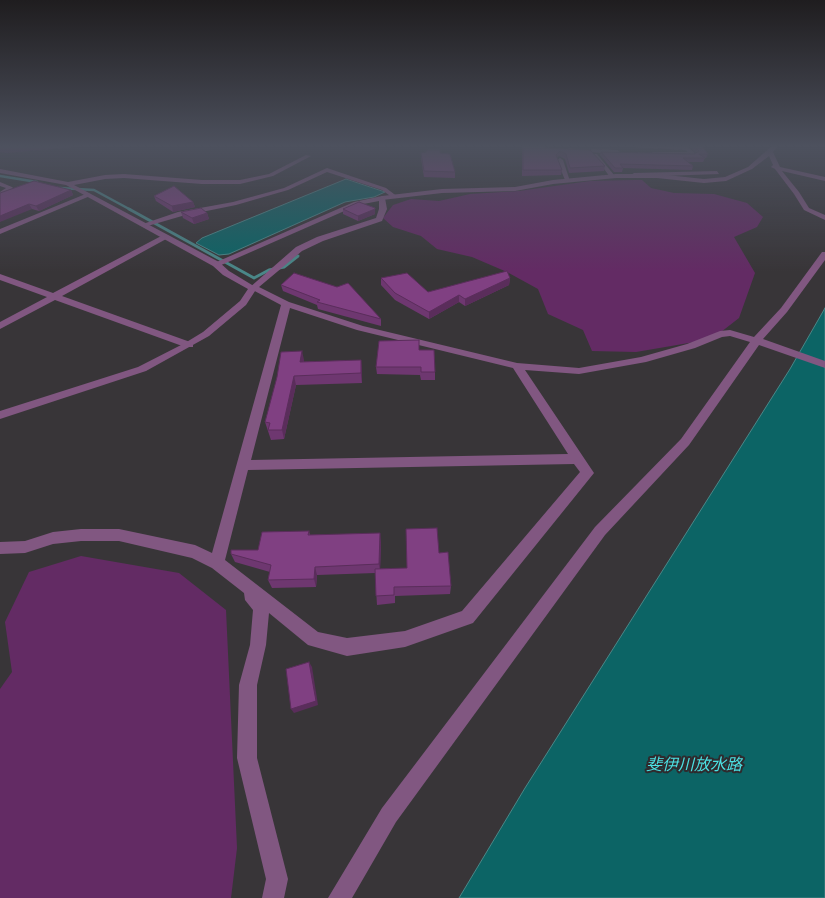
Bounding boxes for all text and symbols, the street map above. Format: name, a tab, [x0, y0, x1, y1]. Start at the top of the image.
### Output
water label: 斐伊川放水路	[646, 756, 742, 776]

